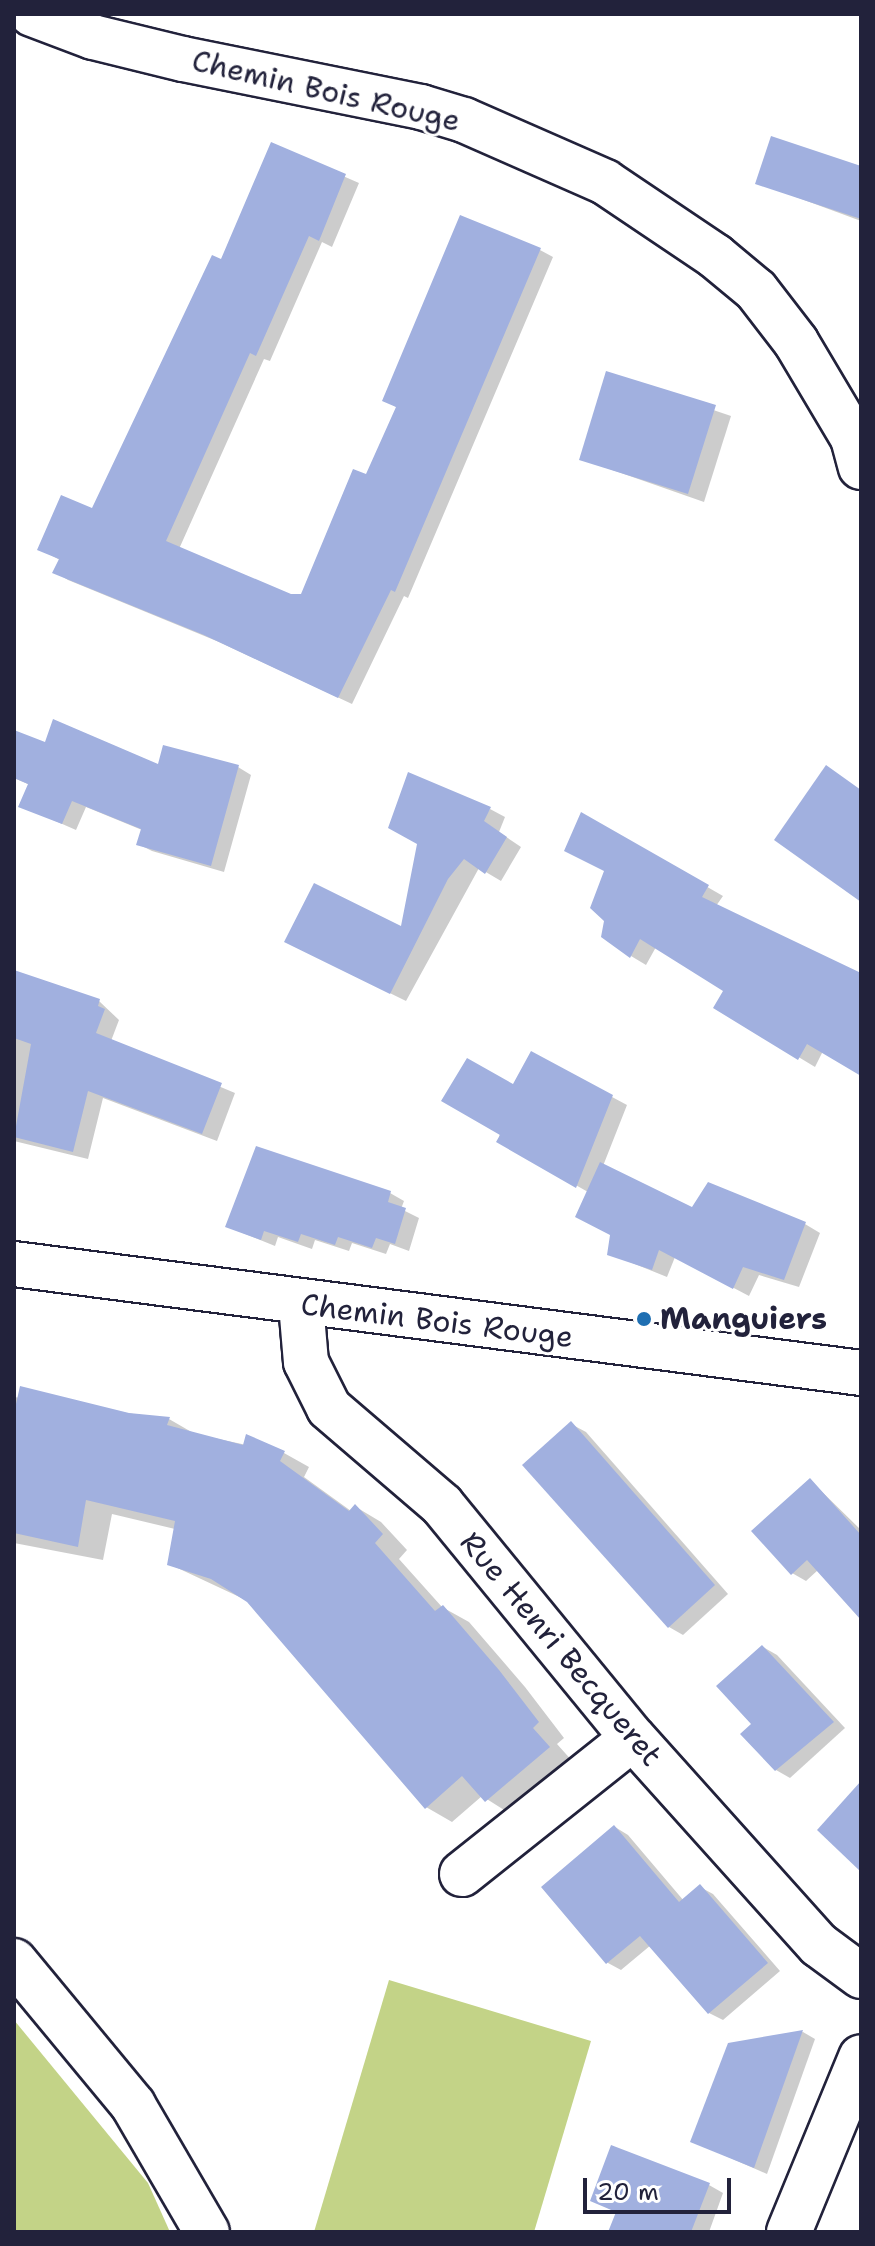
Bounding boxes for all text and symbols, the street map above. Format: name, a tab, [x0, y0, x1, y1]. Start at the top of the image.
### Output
street label: Chemin Bois Rouge	[188, 43, 464, 139]
street label: Chemin Bois Rouge	[299, 1286, 575, 1356]
place label: Manguiers	[660, 1301, 827, 1337]
marker: Manguiers	[635, 1310, 653, 1328]
street label: Rue Henri Becqueret	[453, 1525, 669, 1773]
scale bar	[587, 2162, 735, 2212]
text: 20 m	[597, 2176, 659, 2208]

